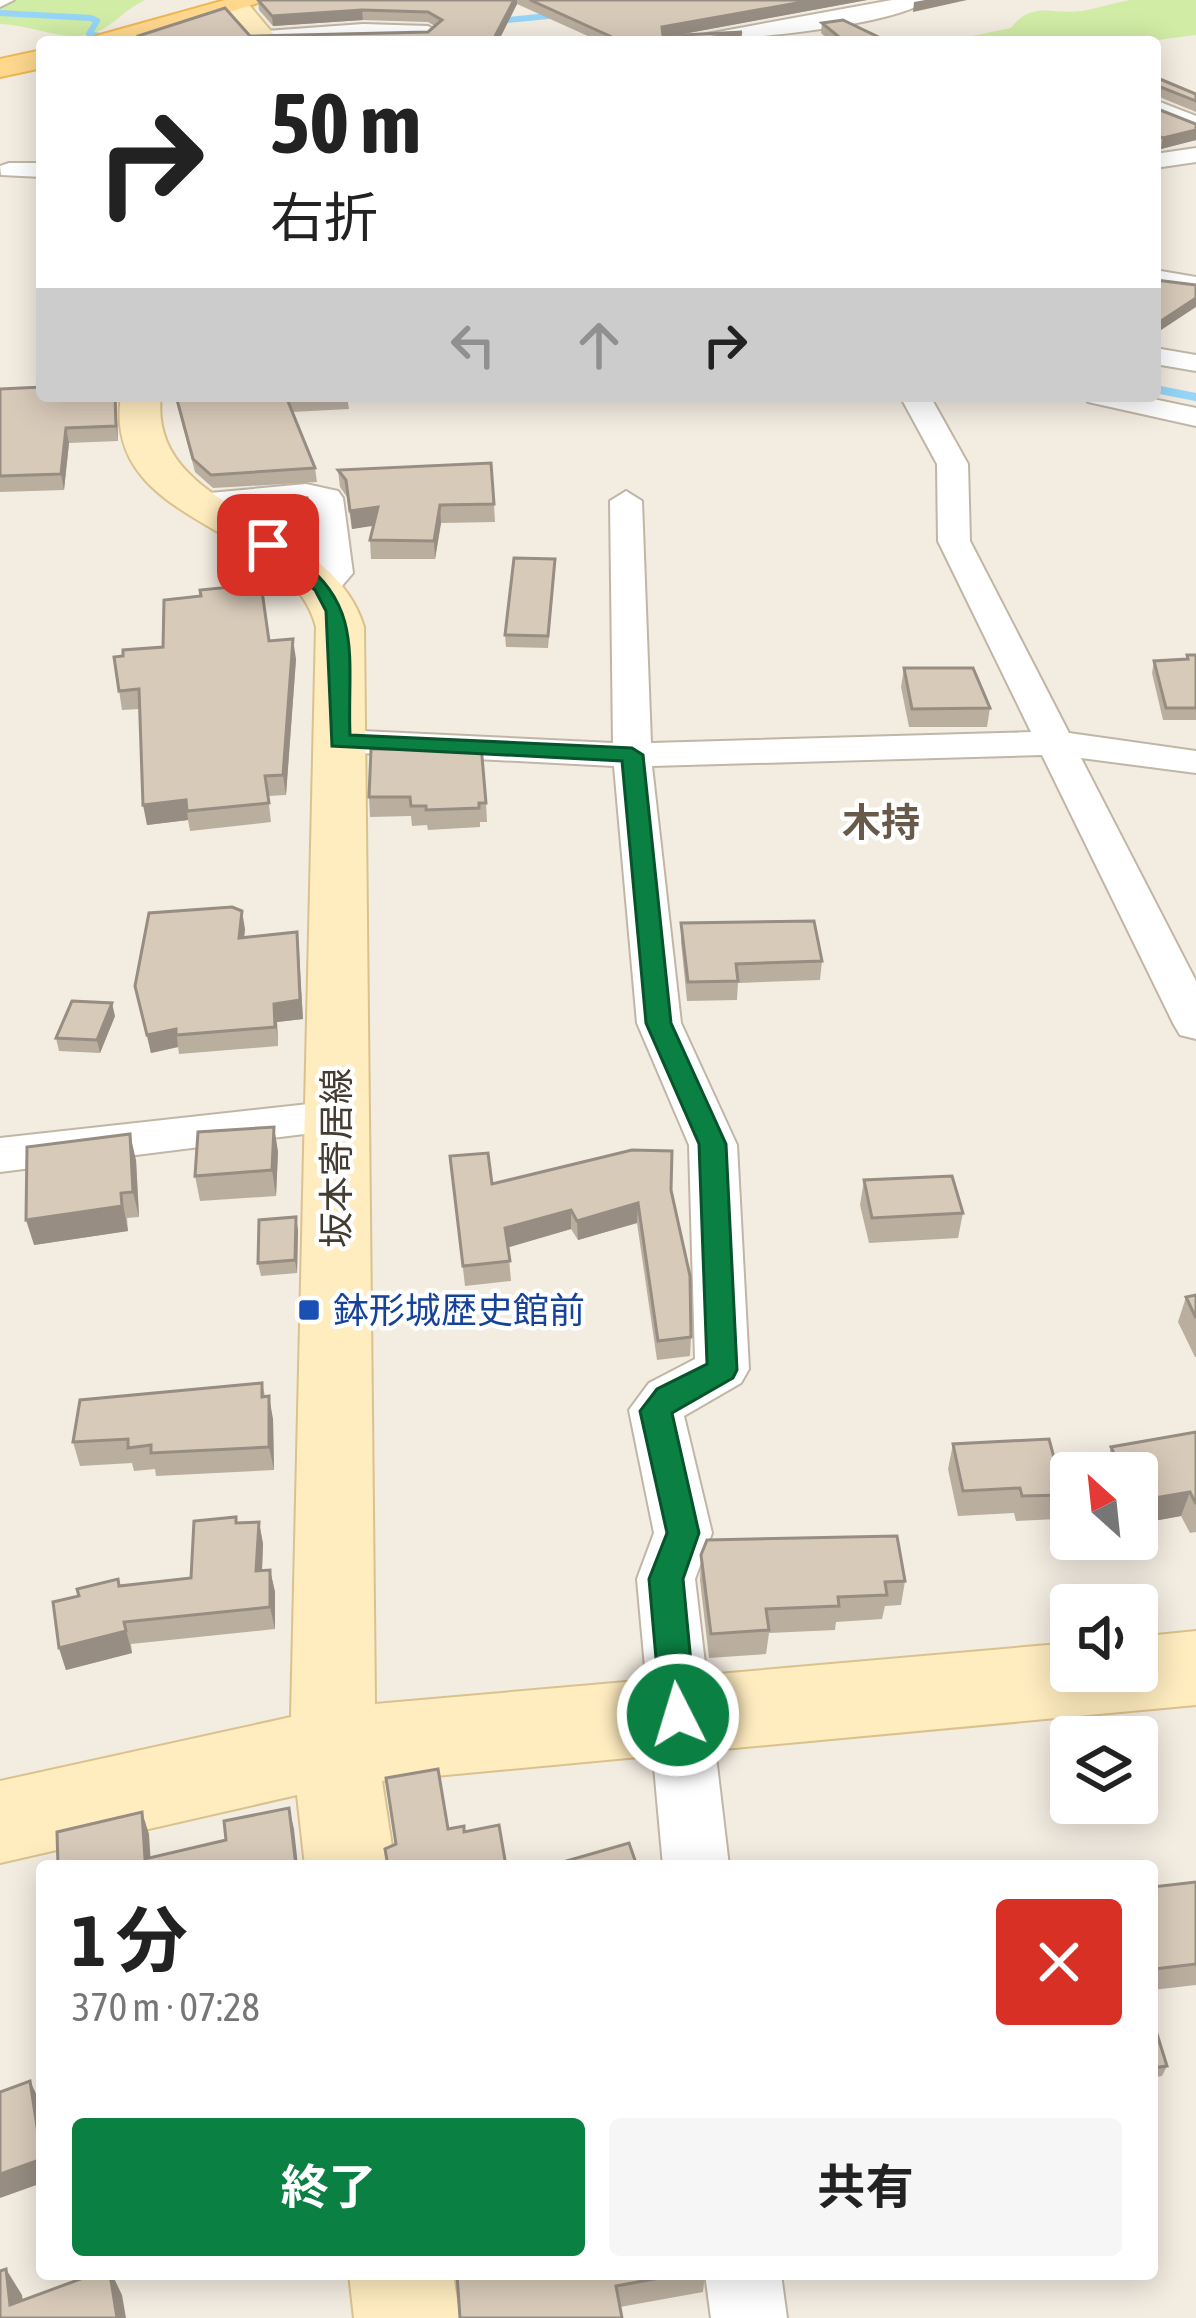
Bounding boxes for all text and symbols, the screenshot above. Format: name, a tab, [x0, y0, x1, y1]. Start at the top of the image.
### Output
text: 50 m	[270, 75, 421, 171]
icon: right	[72, 84, 228, 240]
text: 右折	[270, 187, 378, 248]
icon: left	[440, 312, 506, 378]
icon: ahead	[566, 312, 632, 378]
icon: right	[692, 312, 758, 378]
pin	[217, 494, 319, 596]
icon: arrive	[235, 512, 301, 578]
district label: 木持	[842, 800, 920, 844]
street label: 坂本寄居線	[315, 1068, 357, 1248]
place label: 鉢形城歴史館前	[333, 1289, 585, 1331]
marker: 鉢形城歴史館前	[296, 1297, 322, 1323]
north arrow	[1050, 1452, 1158, 1560]
map controls	[1050, 1452, 1158, 1824]
button: sound	[1050, 1584, 1158, 1692]
position arrow	[615, 1652, 741, 1778]
button: layers	[1050, 1716, 1158, 1824]
text: 1 分	[72, 1899, 188, 1981]
button: close	[996, 1899, 1122, 2025]
text: 370 m · 07:28	[72, 1985, 260, 2029]
button: 終了	[72, 2118, 585, 2256]
button: 共有	[609, 2118, 1122, 2256]

